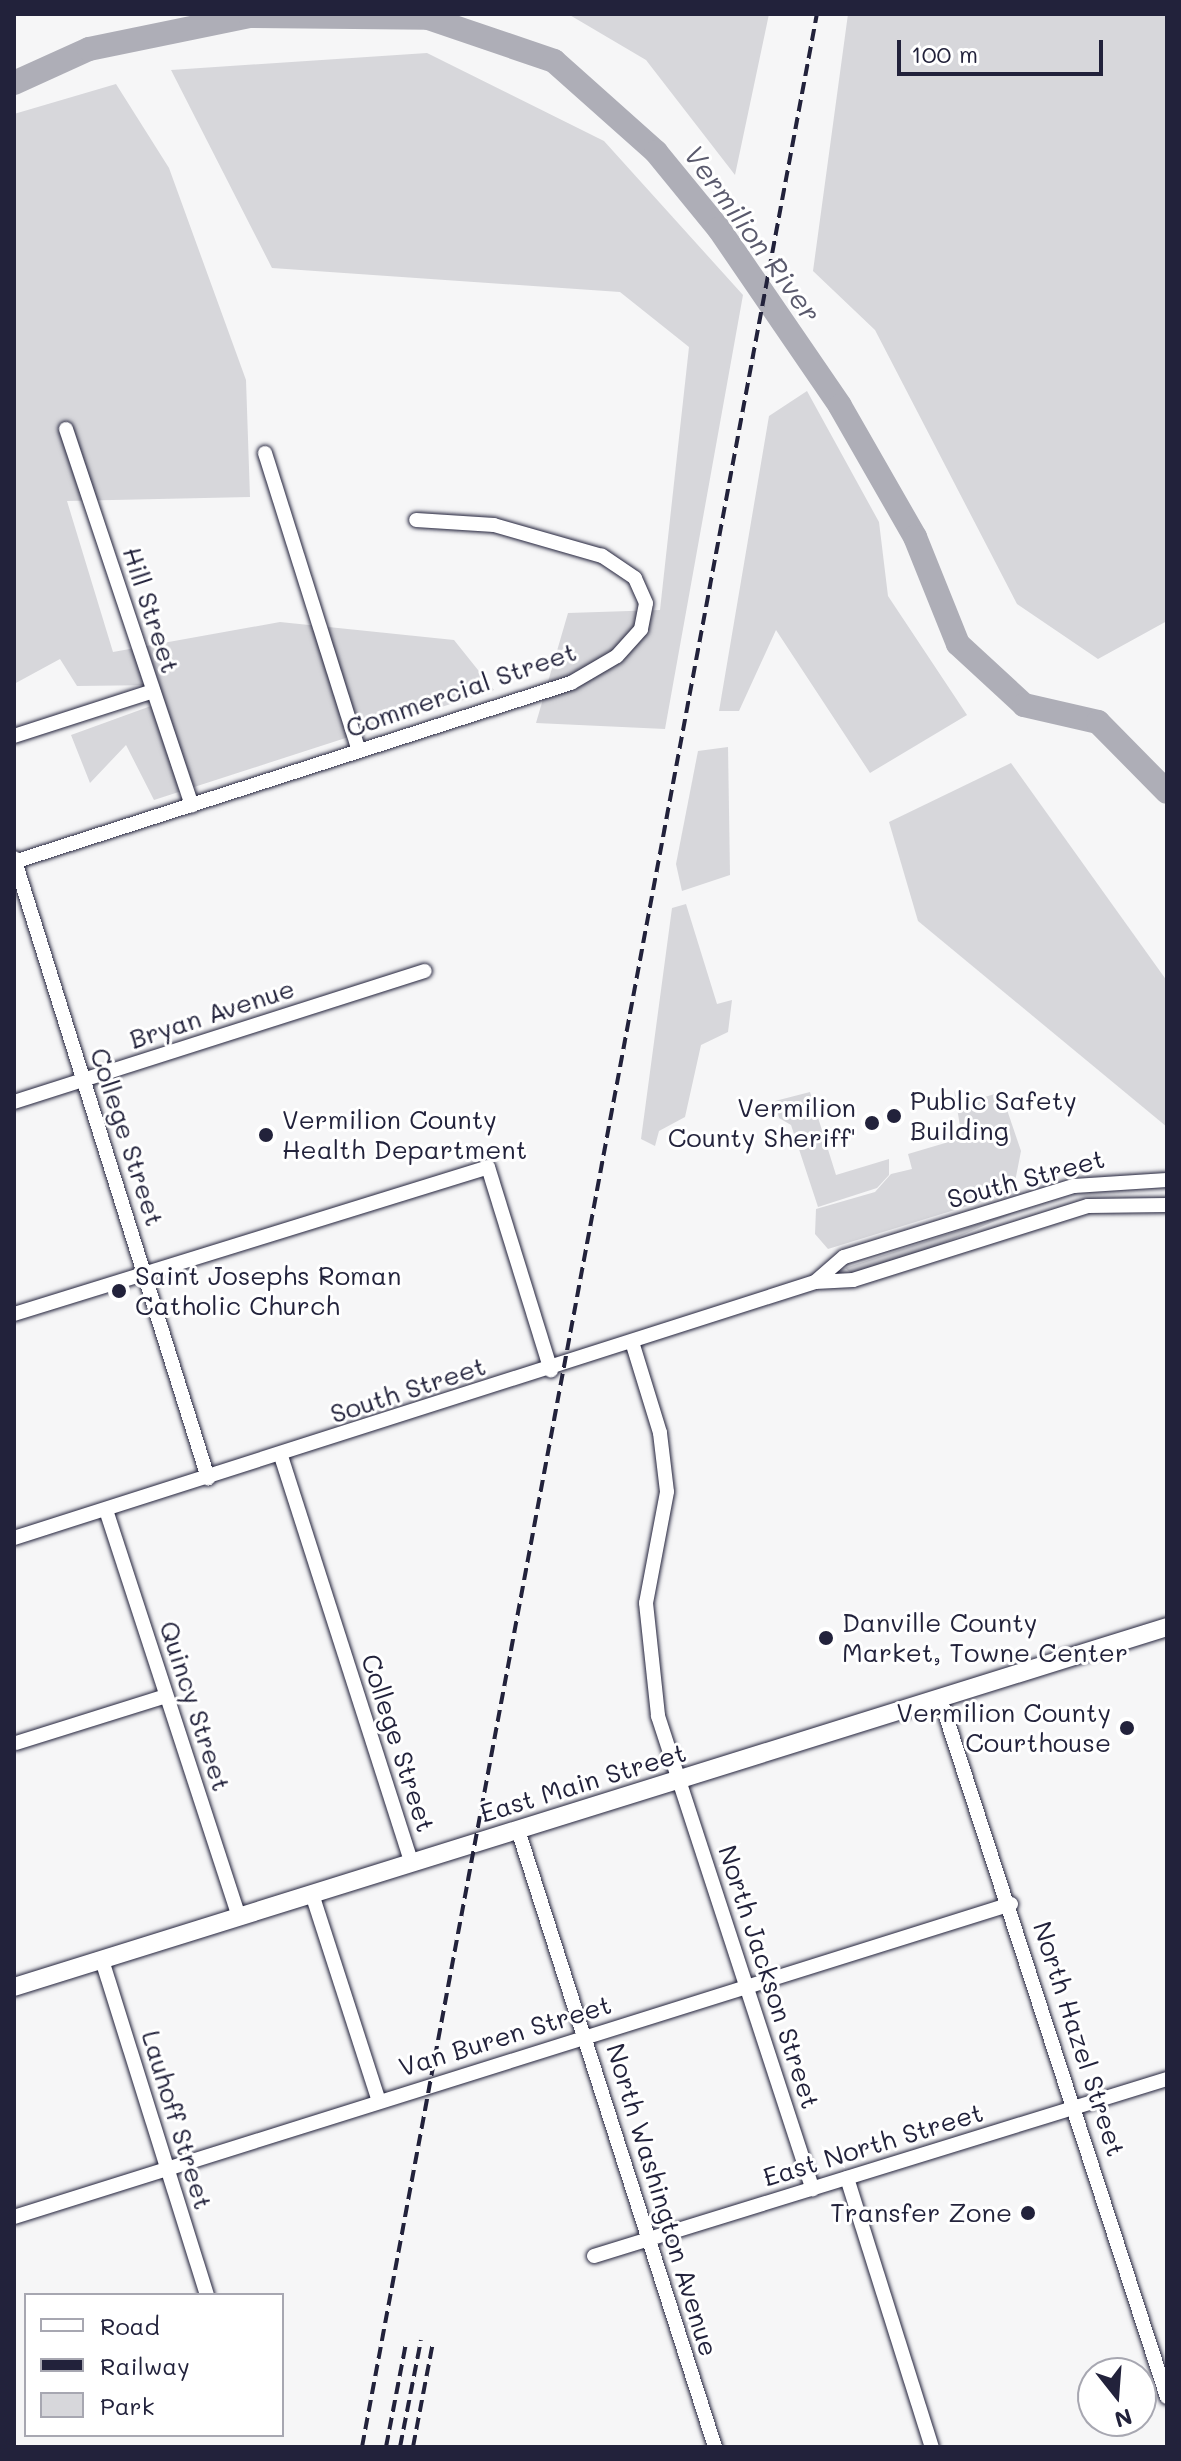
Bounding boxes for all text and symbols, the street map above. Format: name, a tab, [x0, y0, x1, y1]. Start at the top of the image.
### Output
scale bar	[901, 24, 1107, 74]
text: 100 m	[911, 38, 978, 69]
water label: Vermilion River	[678, 138, 828, 328]
street label: Hill Street	[116, 543, 186, 677]
street label: Commercial Street	[342, 636, 580, 744]
street label: Bryan Avenue	[126, 973, 298, 1055]
street label: College Street	[84, 1044, 170, 1230]
place label: Public Safety Building	[910, 1085, 1077, 1146]
place label: Vermilion County Sheriff'	[668, 1092, 856, 1154]
place label: Vermilion County Health Department	[282, 1104, 527, 1166]
marker: Public Safety Building	[885, 1107, 903, 1125]
marker: Vermilion County Sheriff'	[863, 1114, 881, 1132]
marker: Vermilion County Health Department	[257, 1126, 275, 1144]
street label: South Street	[944, 1143, 1108, 1215]
place label: Saint Josephs Roman Catholic Church	[135, 1260, 401, 1322]
marker: Saint Josephs Roman Catholic Church	[110, 1282, 128, 1300]
street label: South Street	[326, 1350, 490, 1430]
place label: Danville County Market, Towne Center	[842, 1607, 1128, 1668]
street label: Quincy Street	[153, 1617, 237, 1795]
marker: Danville County Market, Towne Center	[817, 1629, 835, 1647]
street label: College Street	[355, 1650, 441, 1836]
place label: Vermilion County Courthouse	[896, 1697, 1111, 1758]
marker: Vermilion County Courthouse	[1118, 1719, 1136, 1737]
street label: East Main Street	[476, 1737, 690, 1829]
street label: North Jackson Street	[712, 1841, 826, 2113]
street label: North Hazel Street	[1026, 1918, 1132, 2160]
street label: Van Buren Street	[395, 1989, 615, 2083]
street label: Lauhoff Street	[135, 2027, 219, 2213]
street label: North Washington Avenue	[600, 2040, 724, 2360]
street label: East North Street	[759, 2097, 987, 2193]
place label: Transfer Zone	[830, 2197, 1012, 2229]
marker: Transfer Zone	[1019, 2204, 1037, 2222]
legend	[24, 2293, 284, 2437]
text: Road	[100, 2310, 160, 2341]
text: Railway	[100, 2350, 190, 2381]
north arrow	[1077, 2357, 1157, 2437]
text: Park	[100, 2390, 154, 2421]
text: N	[1111, 2402, 1136, 2435]

